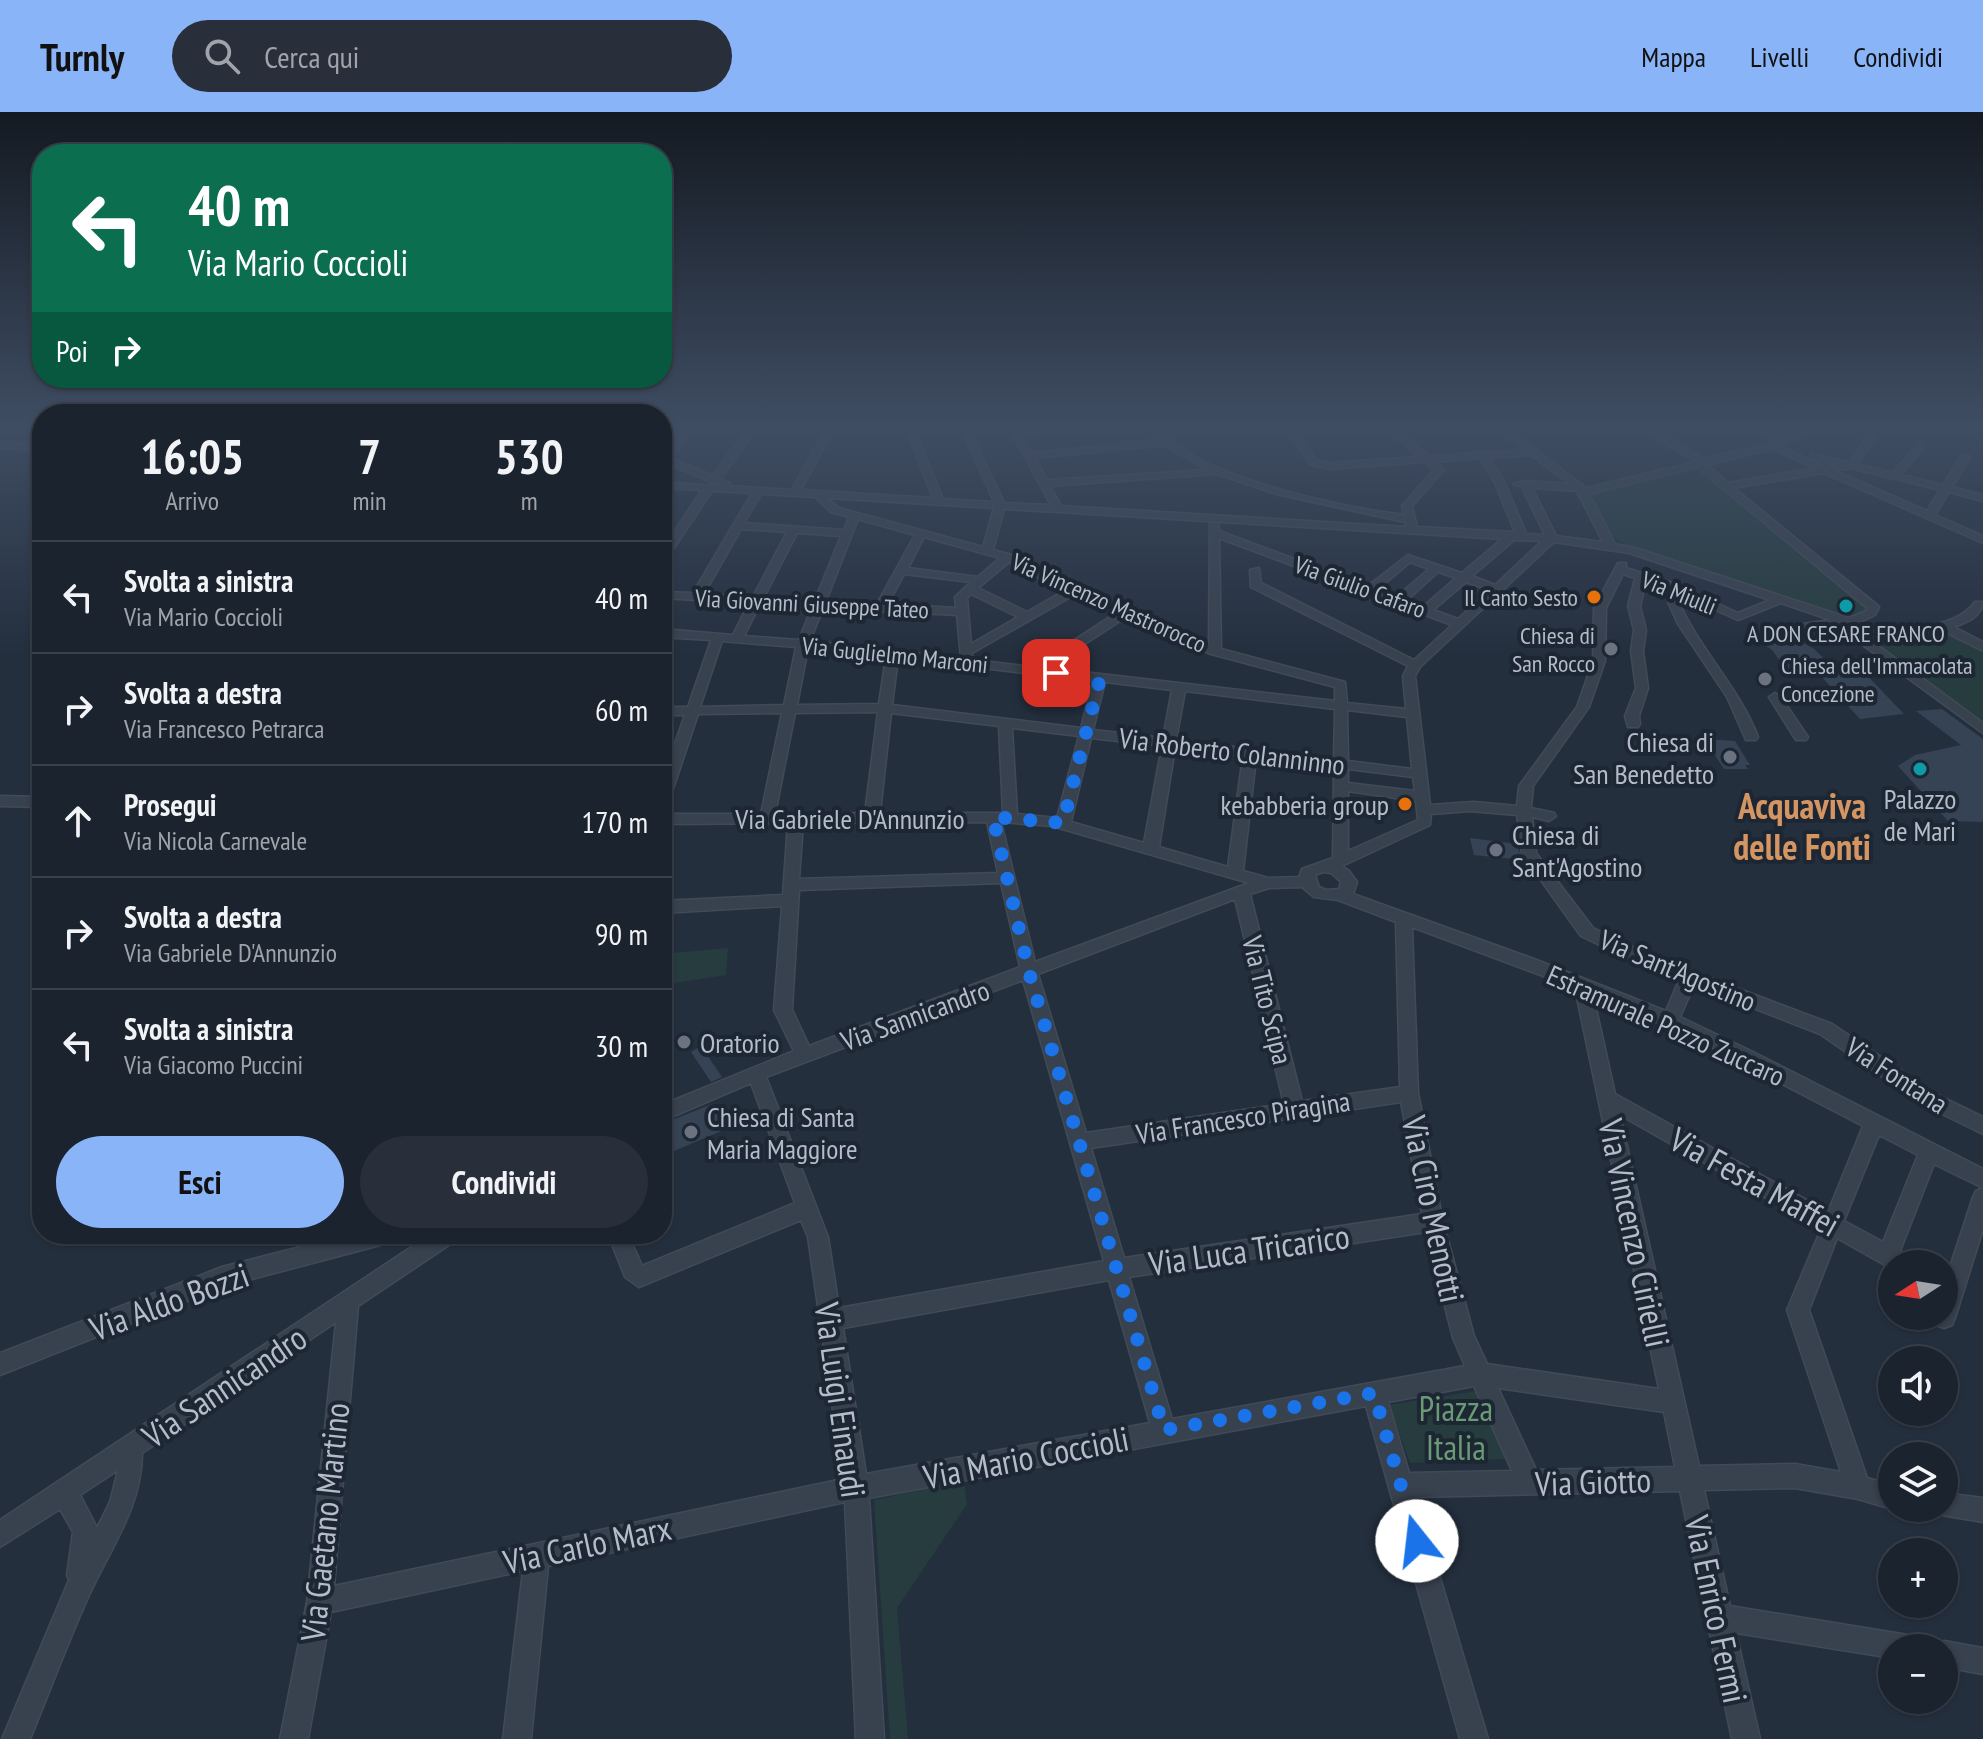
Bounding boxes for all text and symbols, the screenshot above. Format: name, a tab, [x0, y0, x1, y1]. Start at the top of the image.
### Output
search box	[172, 20, 732, 92]
text: Turnly	[40, 32, 124, 81]
icon: search	[200, 34, 244, 78]
text: Cerca qui	[264, 37, 359, 76]
text: Mappa	[1641, 38, 1706, 75]
text: Livelli	[1750, 38, 1809, 75]
text: Condividi	[1853, 38, 1943, 75]
text: 40 m	[188, 169, 290, 241]
icon: left	[56, 176, 160, 280]
text: Via Mario Coccioli	[188, 239, 408, 286]
icon: right	[104, 328, 148, 372]
text: Poi	[56, 331, 88, 370]
text: 16:05	[140, 425, 244, 487]
text: 7	[358, 425, 381, 487]
text: 530	[495, 425, 564, 487]
text: Arrivo	[165, 484, 219, 517]
text: min	[352, 484, 386, 517]
text: m	[521, 484, 538, 517]
street label: Via Vincenzo Mastrorocco	[1006, 546, 1211, 660]
street label: Via Giulio Cafaro	[1289, 549, 1430, 625]
text: Svolta a sinistra	[124, 561, 293, 600]
street label: Via Miulli	[1636, 564, 1721, 622]
icon: left	[56, 575, 100, 619]
text: 40 m	[595, 578, 648, 617]
street label: Via Giovanni Giuseppe Tateo	[693, 582, 930, 626]
place label: Il Canto Sesto	[1464, 582, 1578, 613]
marker: Il Canto Sesto	[1585, 588, 1603, 606]
marker: A DON CESARE FRANCO	[1837, 597, 1855, 615]
text: Via Mario Coccioli	[124, 600, 283, 633]
place label: A DON CESARE FRANCO	[1747, 618, 1945, 649]
place label: Chiesa di San Rocco	[1512, 620, 1595, 679]
street label: Via Guglielmo Marconi	[800, 630, 989, 680]
pin	[1022, 639, 1090, 707]
marker: Chiesa di San Rocco	[1602, 640, 1620, 658]
place label: Chiesa dell'Immacolata Concezione	[1781, 650, 1973, 709]
icon: arrive	[1034, 651, 1078, 695]
marker: Chiesa dell'Immacolata Concezione	[1756, 670, 1774, 688]
text: Svolta a destra	[124, 673, 282, 712]
icon: right	[56, 687, 100, 731]
text: 60 m	[595, 690, 648, 729]
text: Via Francesco Petrarca	[124, 712, 324, 745]
street label: Via Roberto Colanninno	[1116, 719, 1347, 783]
place label: Chiesa di San Benedetto	[1573, 723, 1714, 792]
marker: Chiesa di San Benedetto	[1721, 748, 1739, 766]
marker: Palazzo de Mari	[1911, 760, 1929, 778]
place label: Palazzo de Mari	[1884, 780, 1956, 849]
district label: Acquaviva delle Fonti	[1733, 782, 1871, 870]
text: Prosegui	[124, 785, 217, 824]
place label: kebabberia group	[1221, 786, 1389, 823]
marker: kebabberia group	[1396, 795, 1414, 813]
icon: ahead	[56, 799, 100, 843]
street label: Via Gabriele D'Annunzio	[734, 800, 965, 837]
text: 170 m	[582, 802, 648, 841]
place label: Chiesa di Sant'Agostino	[1512, 816, 1642, 885]
text: Via Nicola Carnevale	[124, 824, 307, 857]
marker: Chiesa di Sant'Agostino	[1487, 841, 1505, 859]
text: Svolta a destra	[124, 897, 282, 936]
icon: right	[56, 911, 100, 955]
text: 90 m	[595, 914, 648, 953]
street label: Via Sant'Agostino	[1593, 920, 1762, 1020]
street label: Via Tito Scipa	[1234, 931, 1302, 1068]
text: Via Gabriele D'Annunzio	[124, 936, 337, 969]
street label: Estramurale Pozzo Zuccaro	[1541, 956, 1791, 1094]
street label: Via Sannicandro	[835, 971, 994, 1059]
text: Svolta a sinistra	[124, 1009, 293, 1048]
icon: left	[56, 1023, 100, 1067]
place label: Oratorio	[700, 1024, 780, 1061]
text: 30 m	[595, 1026, 648, 1065]
street label: Via Fontana	[1838, 1028, 1955, 1122]
marker: Oratorio	[675, 1033, 693, 1051]
text: Via Giacomo Puccini	[124, 1048, 303, 1081]
street label: Via Francesco Piragina	[1132, 1082, 1353, 1152]
place label: Chiesa di Santa Maria Maggiore	[707, 1098, 858, 1167]
street label: Via Ciro Menotti	[1393, 1111, 1475, 1306]
street label: Via Vincenzo Cirielli	[1589, 1114, 1681, 1351]
street label: Via Festa Maffei	[1661, 1116, 1848, 1246]
marker: Chiesa di Santa Maria Maggiore	[682, 1123, 700, 1141]
button: Esci	[56, 1136, 344, 1228]
button: Condividi	[360, 1136, 648, 1228]
street label: Via Luca Tricarico	[1145, 1213, 1352, 1285]
north arrow	[1878, 1250, 1958, 1330]
map controls	[1878, 1250, 1958, 1714]
street label: Via Aldo Bozzi	[83, 1252, 254, 1350]
street label: Via Luigi Einaudi	[805, 1299, 876, 1500]
street label: Via Sannicandro	[133, 1315, 315, 1458]
button: sound	[1878, 1346, 1958, 1426]
park label: Piazza Italia	[1419, 1386, 1493, 1469]
street label: Via Gaetano Martino	[289, 1400, 358, 1645]
street label: Via Mario Coccioli	[919, 1416, 1132, 1499]
button: layers	[1878, 1442, 1958, 1522]
street label: Via Giotto	[1533, 1457, 1652, 1505]
position arrow	[1375, 1499, 1459, 1583]
street label: Via Carlo Marx	[498, 1505, 675, 1583]
street label: Via Enrico Fermi	[1675, 1510, 1758, 1707]
button: +	[1878, 1538, 1958, 1618]
button: −	[1878, 1634, 1958, 1714]

